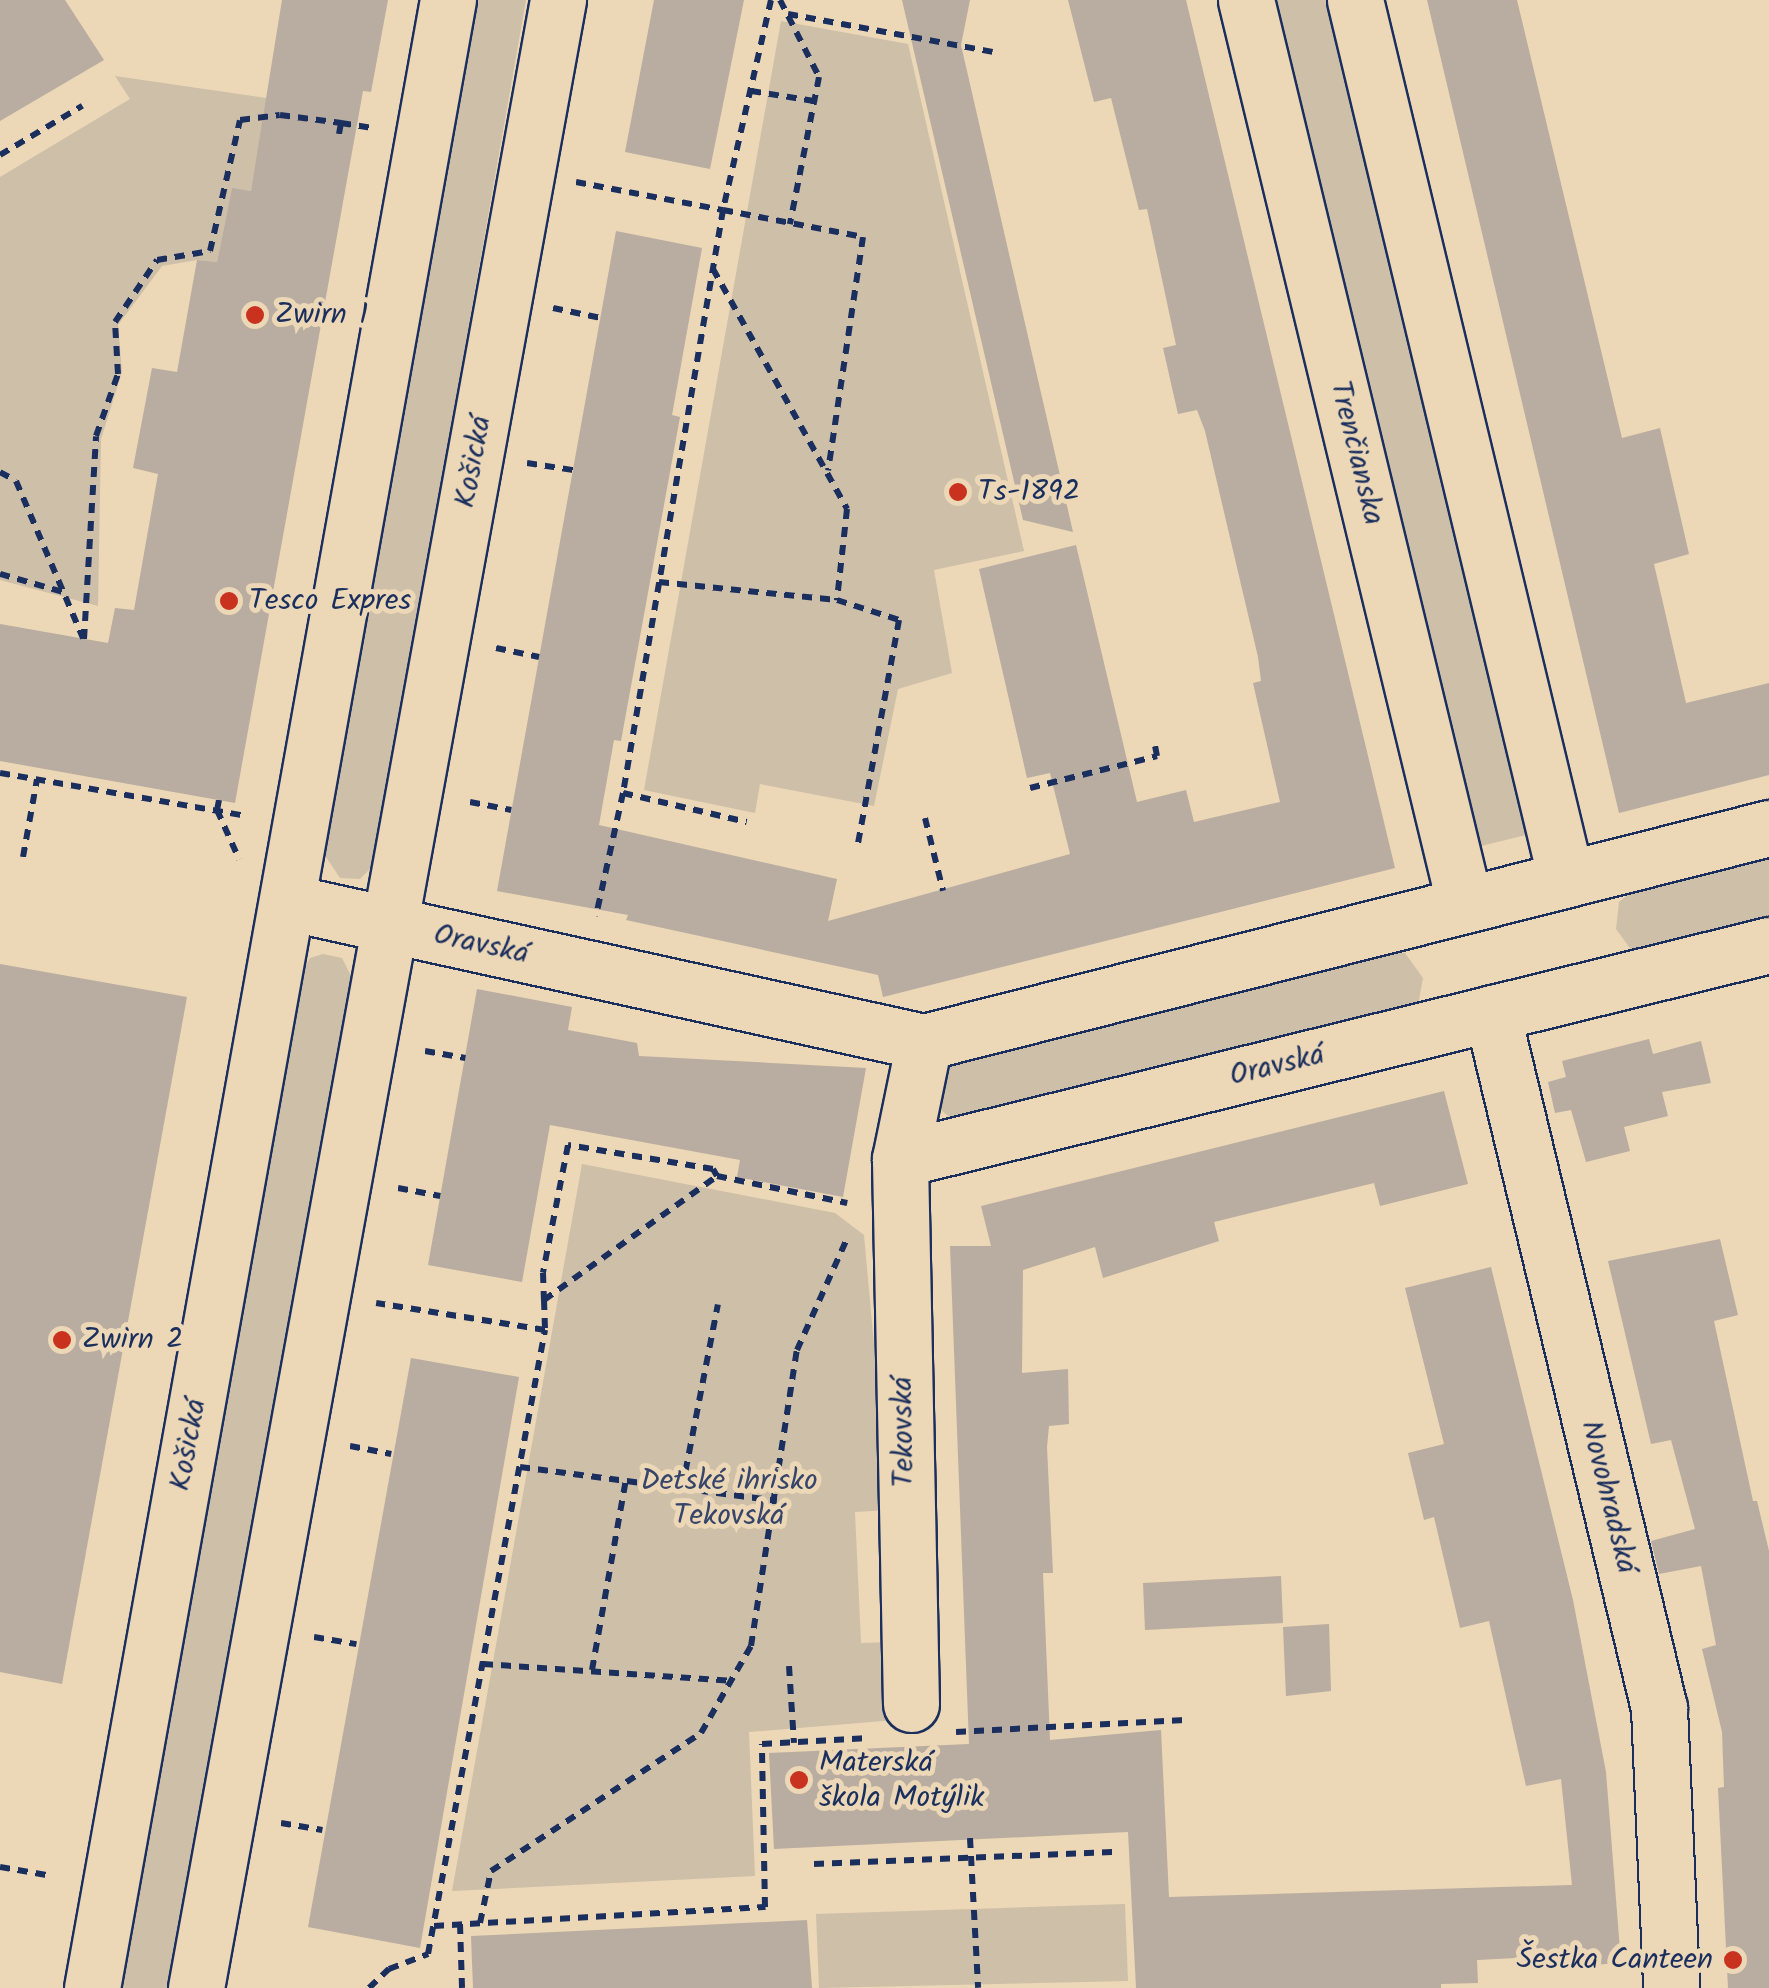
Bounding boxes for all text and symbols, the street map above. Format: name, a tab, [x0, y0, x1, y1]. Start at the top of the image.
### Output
place label: Zwirn 1	[275, 297, 368, 333]
marker: Zwirn 1	[244, 304, 266, 326]
street label: Trenčianska	[1321, 377, 1391, 529]
street label: Košická	[448, 413, 500, 511]
place label: Ts-1892	[978, 474, 1080, 510]
marker: Ts-1892	[947, 481, 969, 503]
place label: Tesco Expres	[249, 583, 411, 619]
marker: Tesco Expres	[218, 590, 240, 612]
street label: Oravská	[430, 917, 532, 973]
street label: Oravská	[1226, 1037, 1328, 1095]
place label: Zwirn 2	[82, 1322, 183, 1358]
marker: Zwirn 2	[51, 1329, 73, 1351]
street label: Tekovská	[885, 1376, 923, 1488]
street label: Košická	[163, 1396, 215, 1494]
street label: Novohradská	[1572, 1417, 1644, 1577]
park label: Detské ihrisko Tekovská	[640, 1463, 818, 1534]
place label: Materská škola Motýlik	[819, 1745, 984, 1816]
marker: Materská škola Motýlik	[788, 1769, 810, 1791]
place label: Šestka Canteen	[1517, 1942, 1713, 1978]
marker: Šestka Canteen	[1722, 1949, 1744, 1971]

